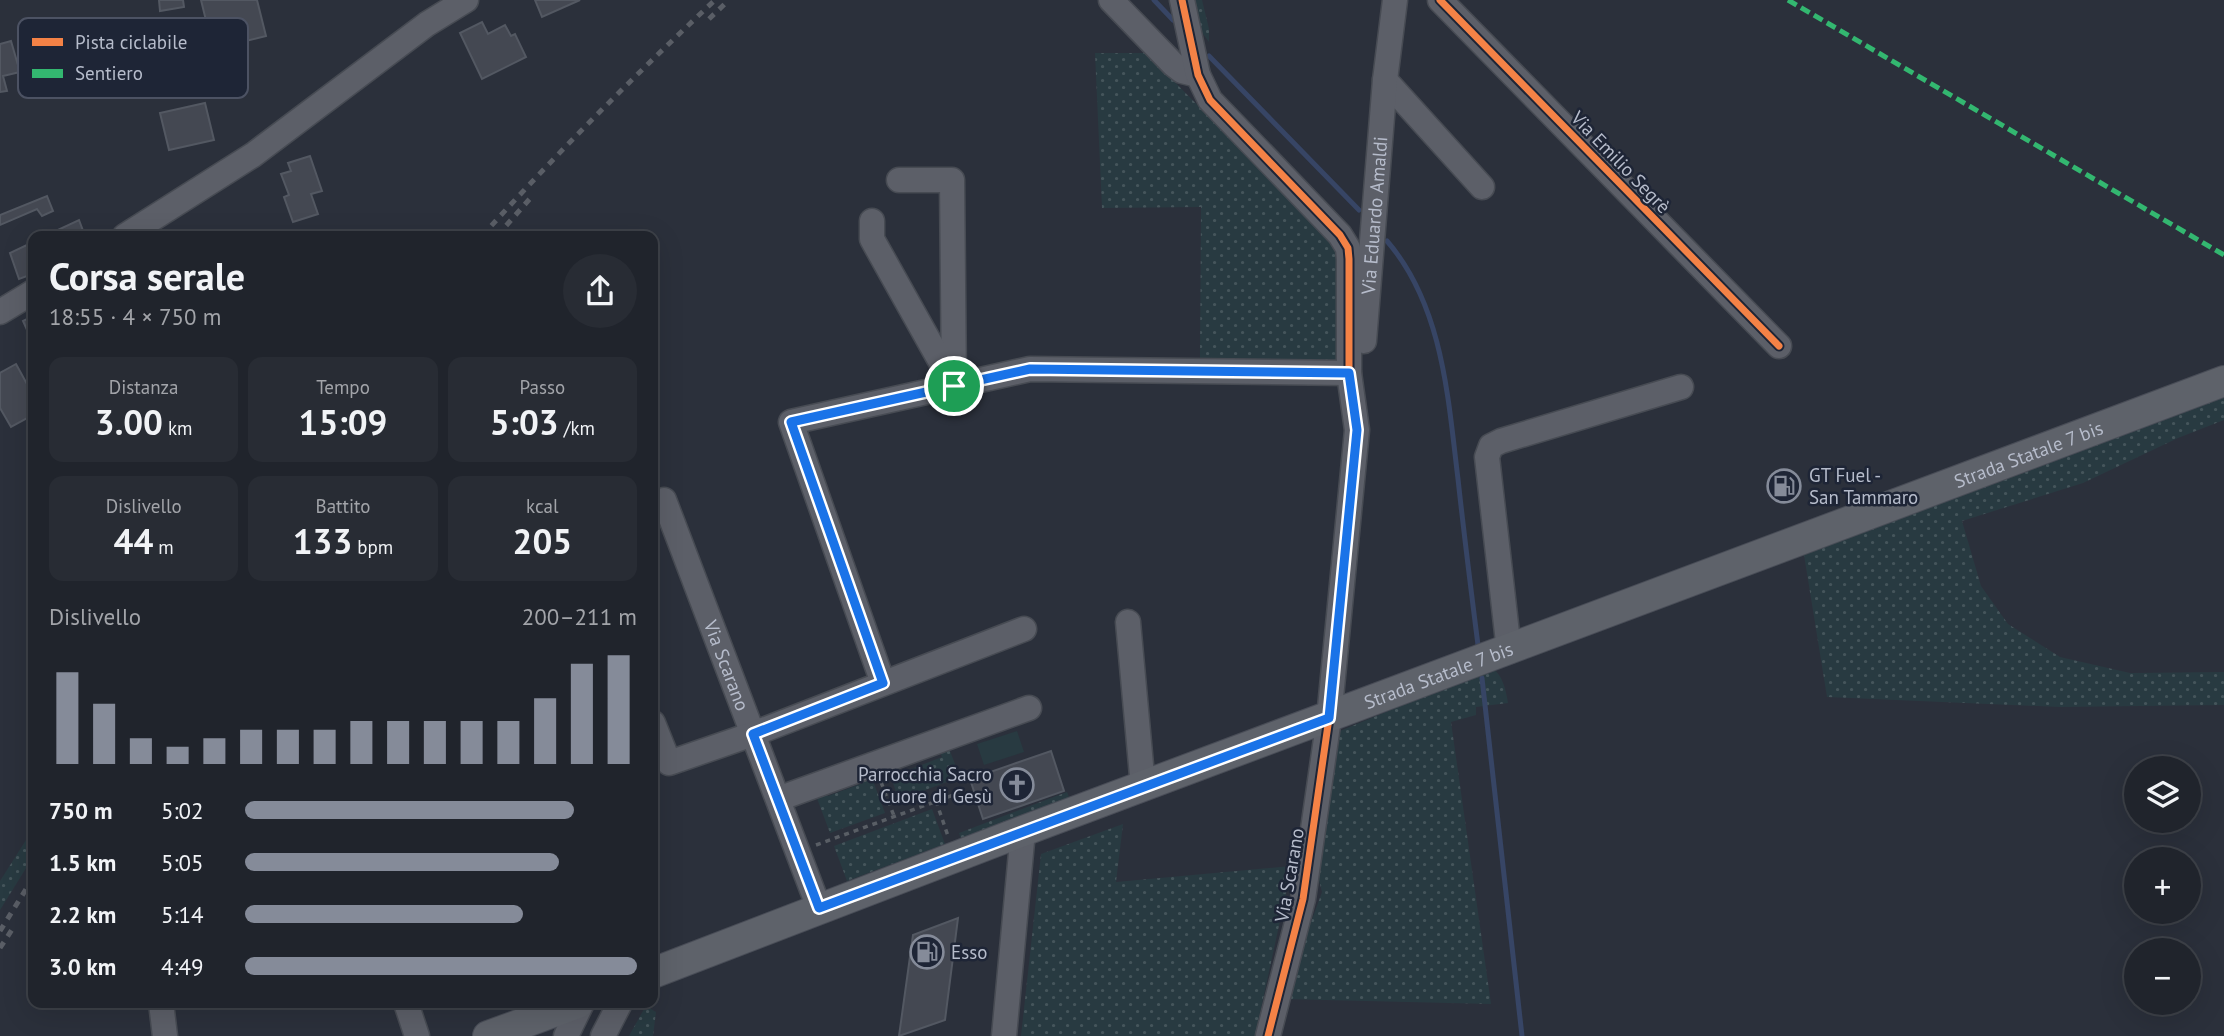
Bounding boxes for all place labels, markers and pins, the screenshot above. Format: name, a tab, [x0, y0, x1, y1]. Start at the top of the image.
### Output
pin	[924, 356, 984, 416]
place label: GT Fuel - San Tammaro	[1809, 463, 1918, 509]
fuel station icon: GT Fuel - San Tammaro	[1765, 467, 1803, 505]
place label: Parrocchia Sacro Cuore di Gesù	[858, 762, 992, 808]
church icon: Parrocchia Sacro Cuore di Gesù	[998, 766, 1036, 804]
fuel station icon: Esso	[908, 933, 946, 971]
place label: Esso	[951, 940, 987, 964]

